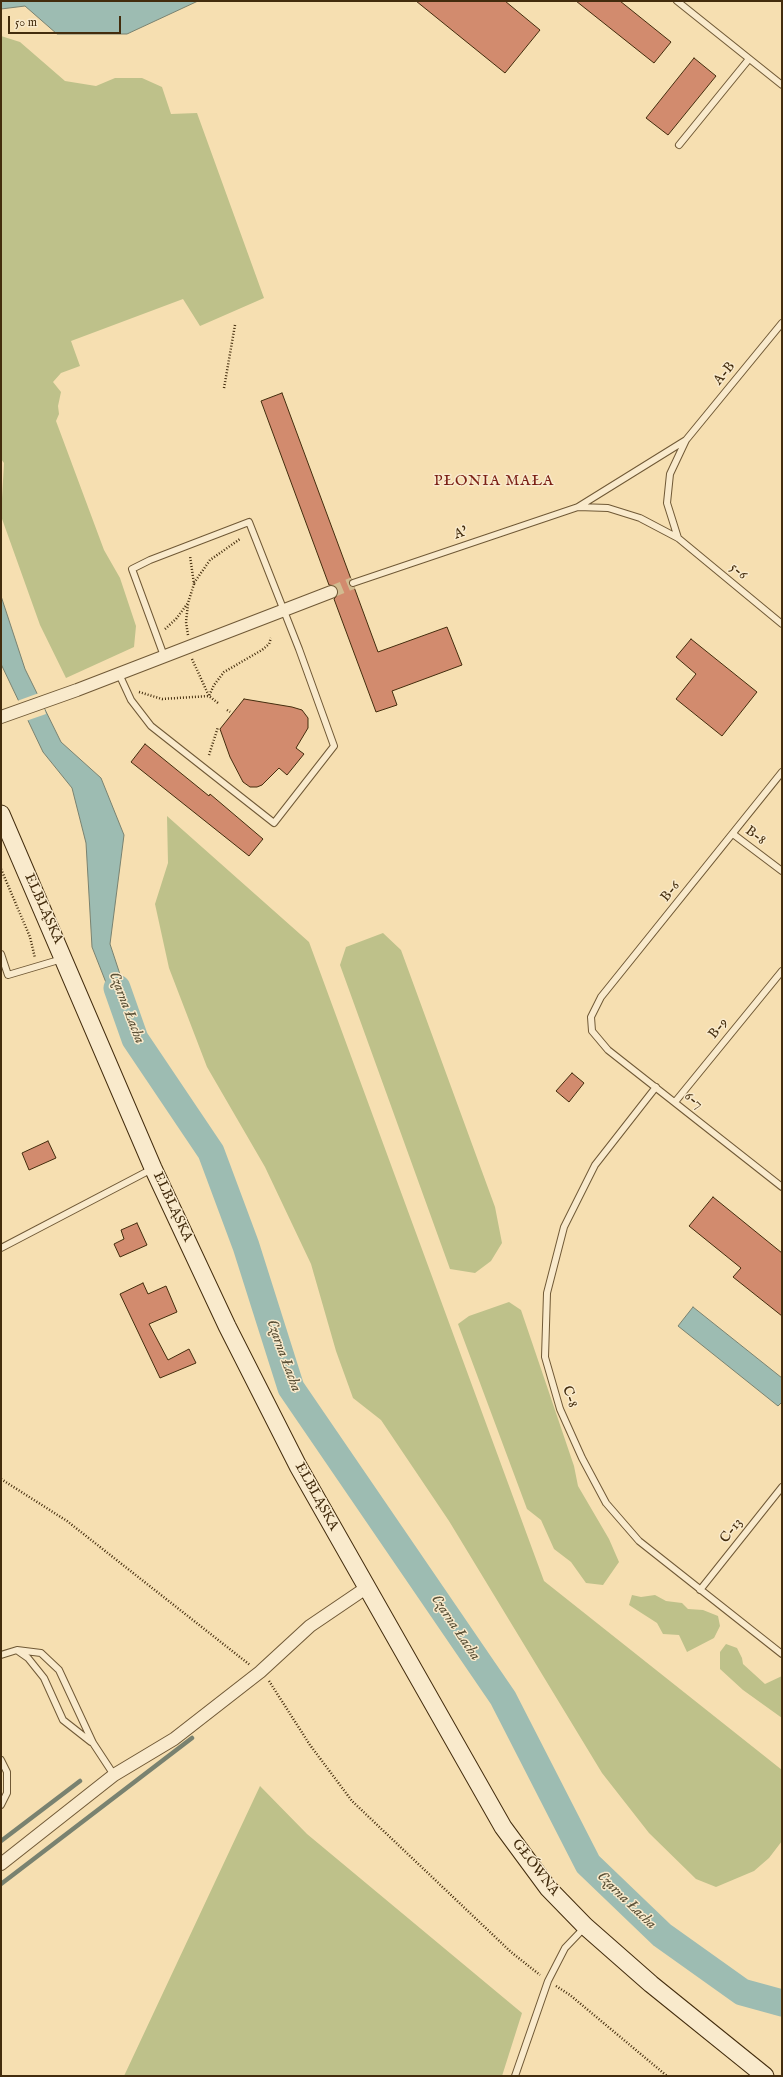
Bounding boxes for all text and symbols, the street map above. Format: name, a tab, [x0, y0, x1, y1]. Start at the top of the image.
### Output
scale bar	[10, 8, 123, 34]
text: 50 m	[15, 15, 37, 30]
street label: A-B	[711, 359, 739, 389]
district label: PŁONIA MAŁA	[434, 473, 554, 491]
street label: A'	[452, 524, 470, 544]
street label: 5-6	[726, 560, 750, 584]
street label: B-8	[741, 823, 769, 849]
street label: ELBLĄSKA	[20, 871, 66, 947]
street label: B-6	[658, 878, 684, 906]
water label: Czarna Łacha	[104, 970, 148, 1046]
street label: B-9	[706, 1015, 732, 1043]
street label: 6-7	[680, 1089, 706, 1113]
street label: ELBLĄSKA	[149, 1169, 195, 1245]
water label: Czarna Łacha	[262, 1317, 304, 1395]
street label: C-8	[558, 1384, 580, 1410]
street label: ELBLĄSKA	[290, 1460, 342, 1534]
street label: C-13	[717, 1515, 747, 1547]
water label: Czarna Łacha	[426, 1592, 484, 1664]
street label: GŁÓWNA	[508, 1836, 562, 1900]
water label: Czarna Łacha	[593, 1868, 659, 1934]

